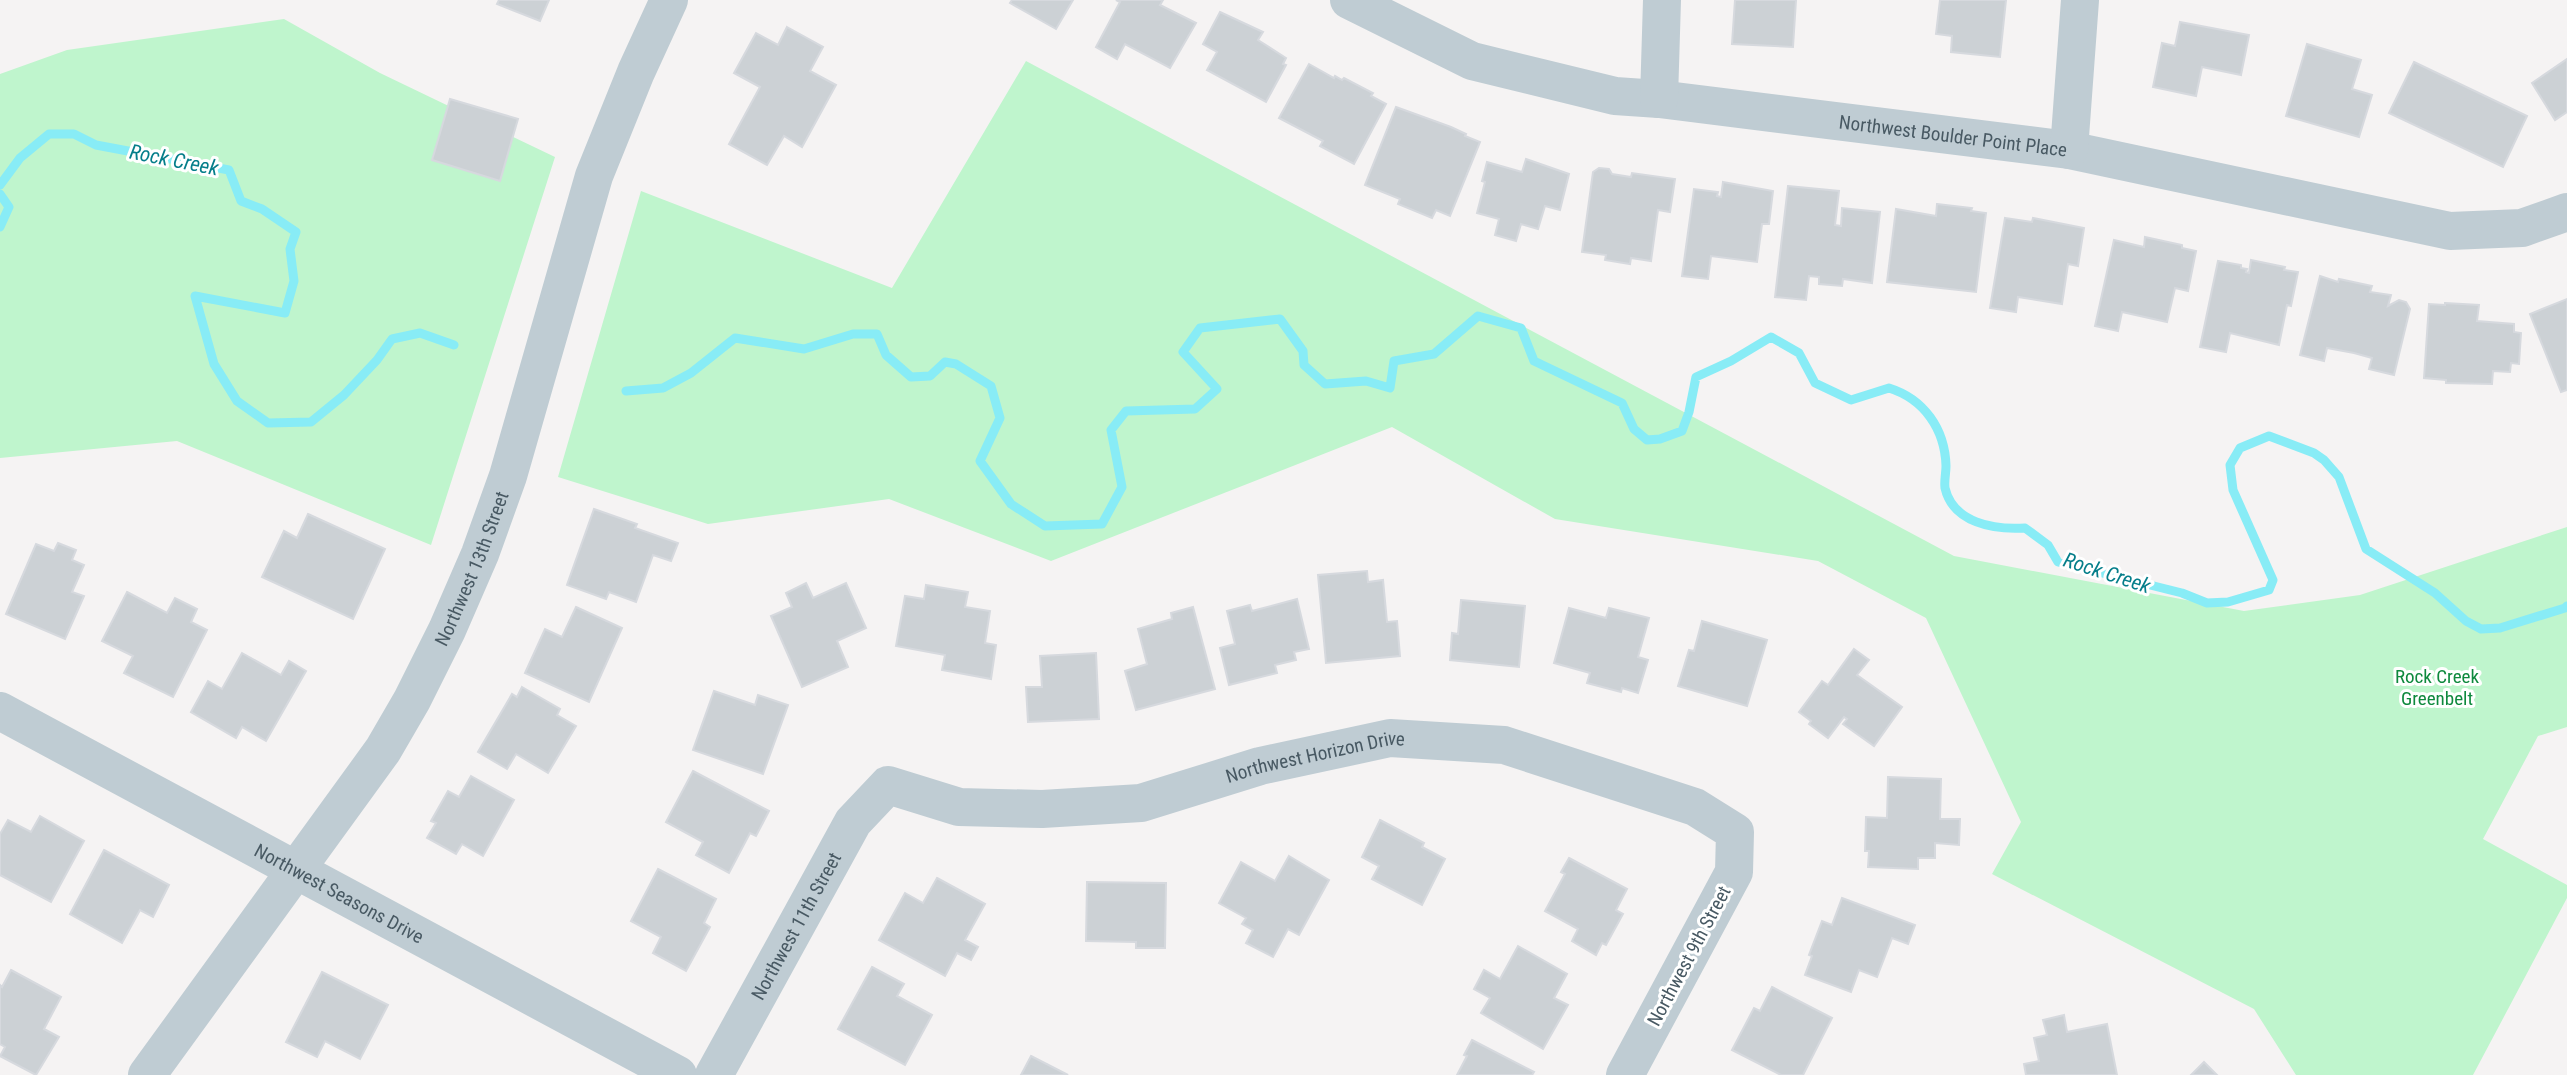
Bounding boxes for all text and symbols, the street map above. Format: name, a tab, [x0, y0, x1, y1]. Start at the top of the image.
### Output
street label: Northwest Boulder Point Place	[1838, 110, 2069, 161]
water label: Rock Creek	[127, 140, 221, 181]
street label: Northwest 13th Street	[429, 488, 513, 650]
water label: Rock Creek	[2060, 548, 2154, 599]
park label: Rock Creek Greenbelt	[2395, 665, 2479, 710]
street label: Northwest Horizon Drive	[1223, 726, 1406, 787]
street label: Northwest Seasons Drive	[251, 838, 428, 948]
street label: Northwest 11th Street	[746, 848, 846, 1004]
street label: Northwest 9th Street	[1642, 882, 1736, 1030]

